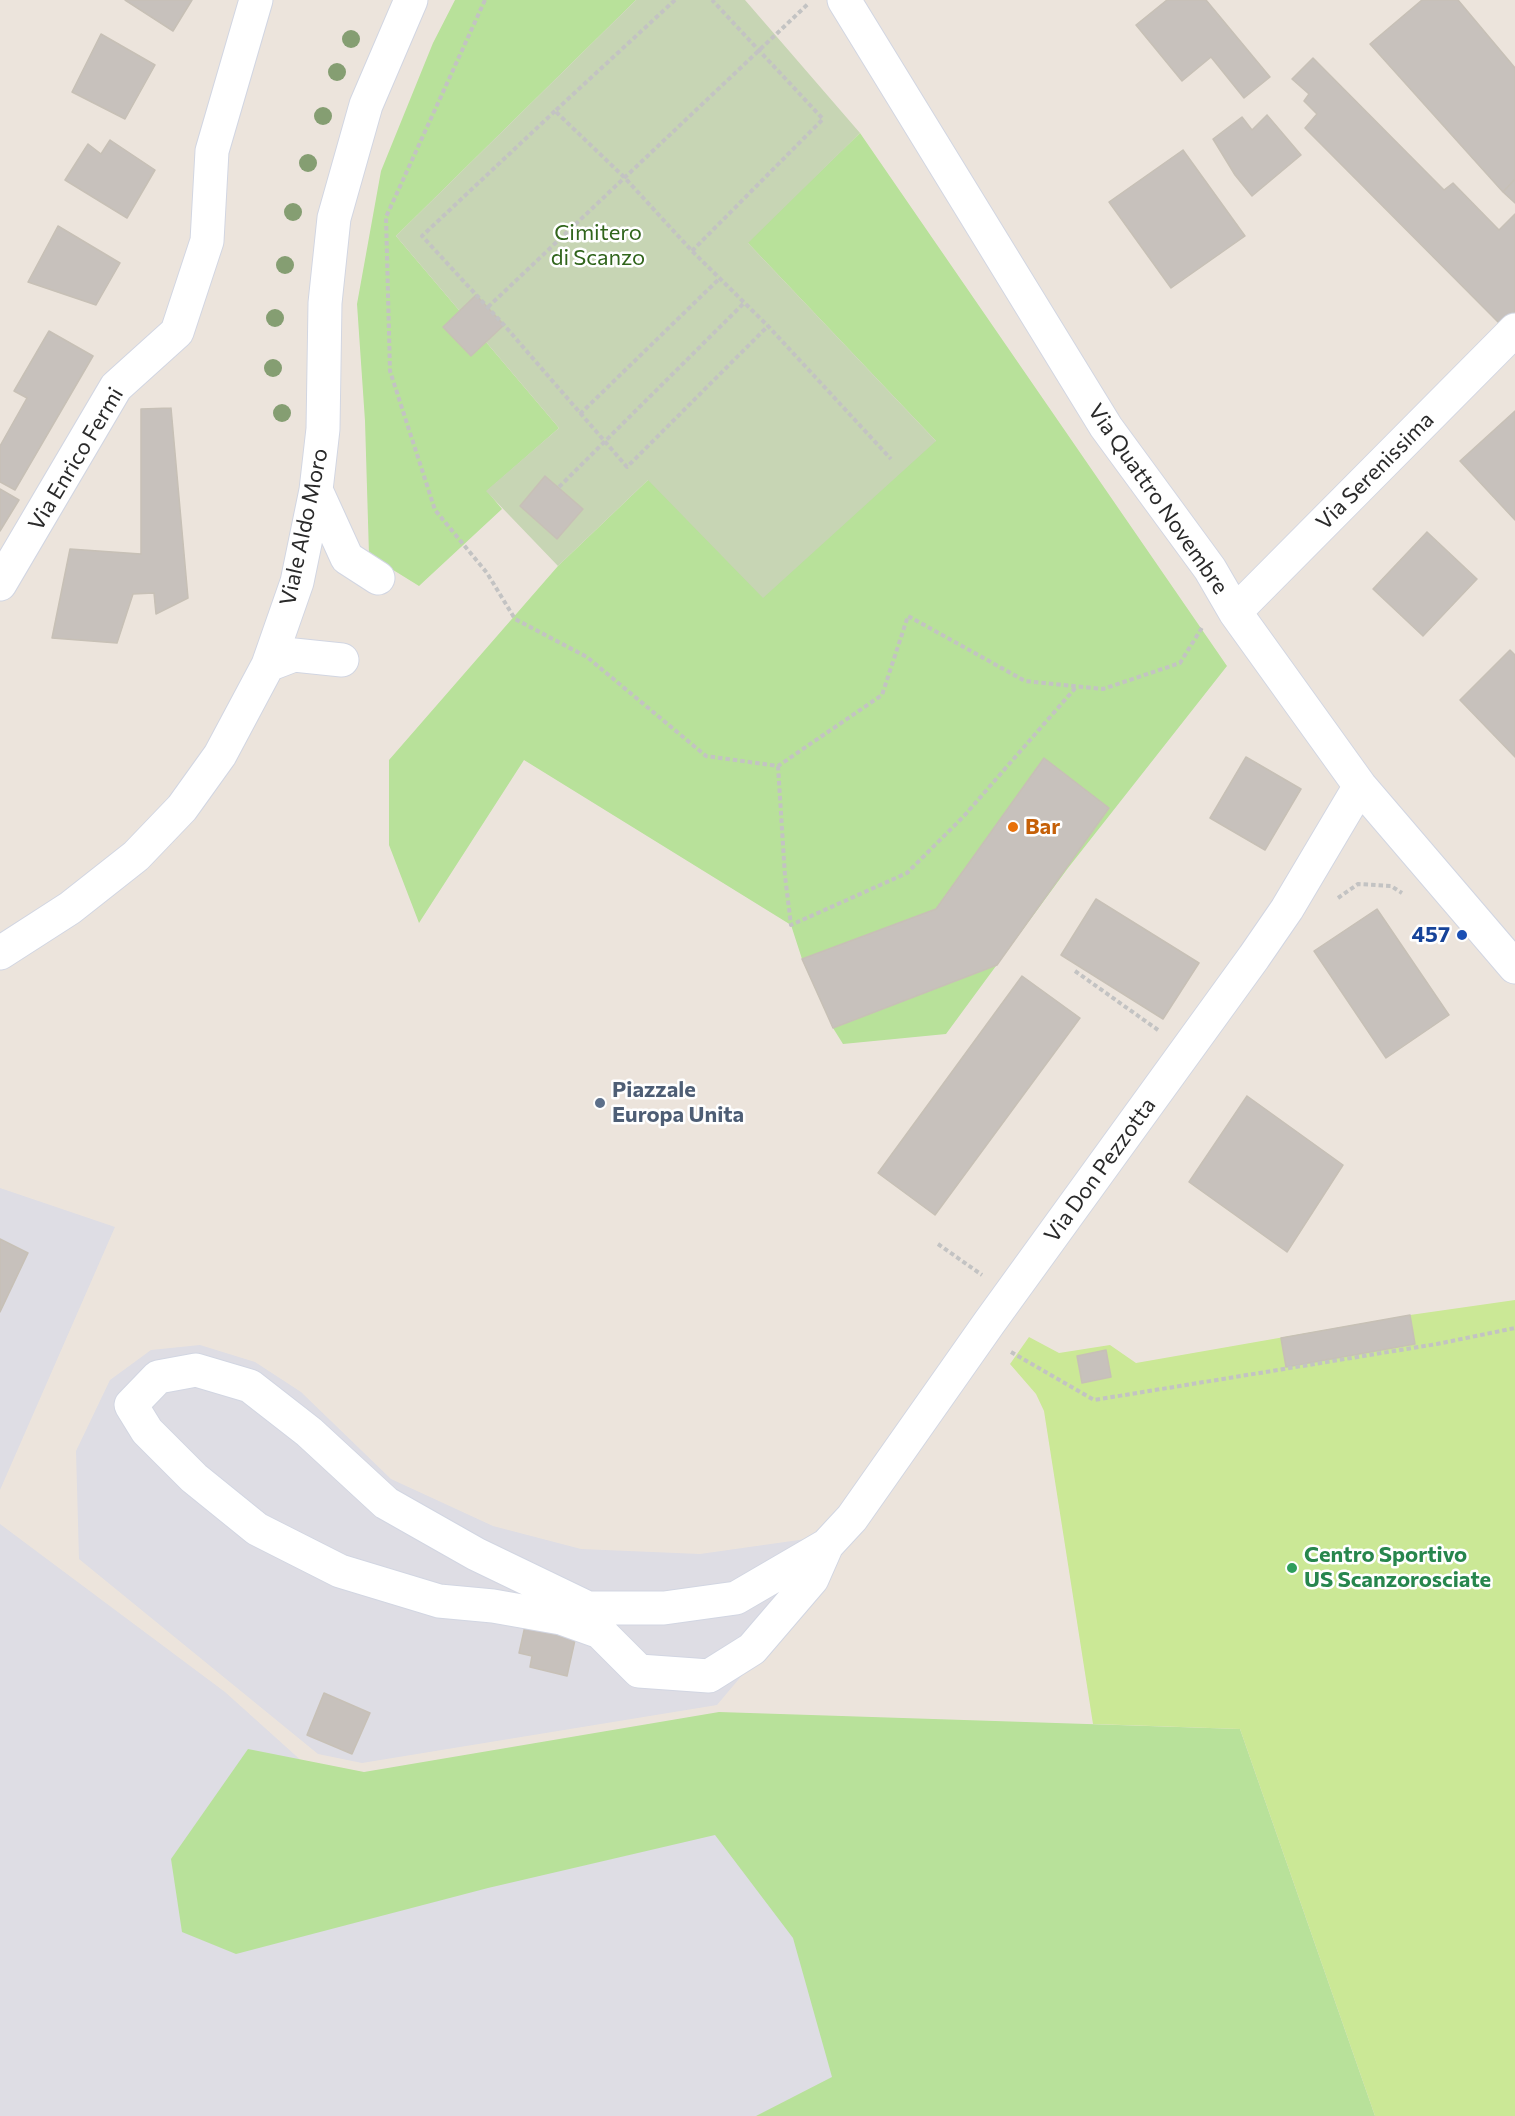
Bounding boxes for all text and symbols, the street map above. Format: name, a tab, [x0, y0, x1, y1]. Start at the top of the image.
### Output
park label: Cimitero di Scanzo	[551, 220, 645, 272]
street label: Via Enrico Fermi	[23, 383, 129, 535]
street label: Via Quattro Novembre	[1082, 399, 1234, 599]
street label: Via Serenissima	[1311, 407, 1439, 535]
street label: Viale Aldo Moro	[274, 446, 334, 608]
place label: Bar	[1025, 814, 1060, 840]
marker: Bar	[1006, 820, 1020, 834]
place label: 457	[1412, 922, 1450, 948]
marker: 457	[1455, 928, 1469, 942]
place label: Piazzale Europa Unita	[612, 1077, 744, 1128]
street label: Via Don Pezzotta	[1039, 1093, 1161, 1247]
marker: Piazzale Europa Unita	[593, 1096, 607, 1110]
place label: Centro Sportivo US Scanzorosciate	[1304, 1542, 1491, 1594]
marker: Centro Sportivo US Scanzorosciate	[1285, 1561, 1299, 1575]

